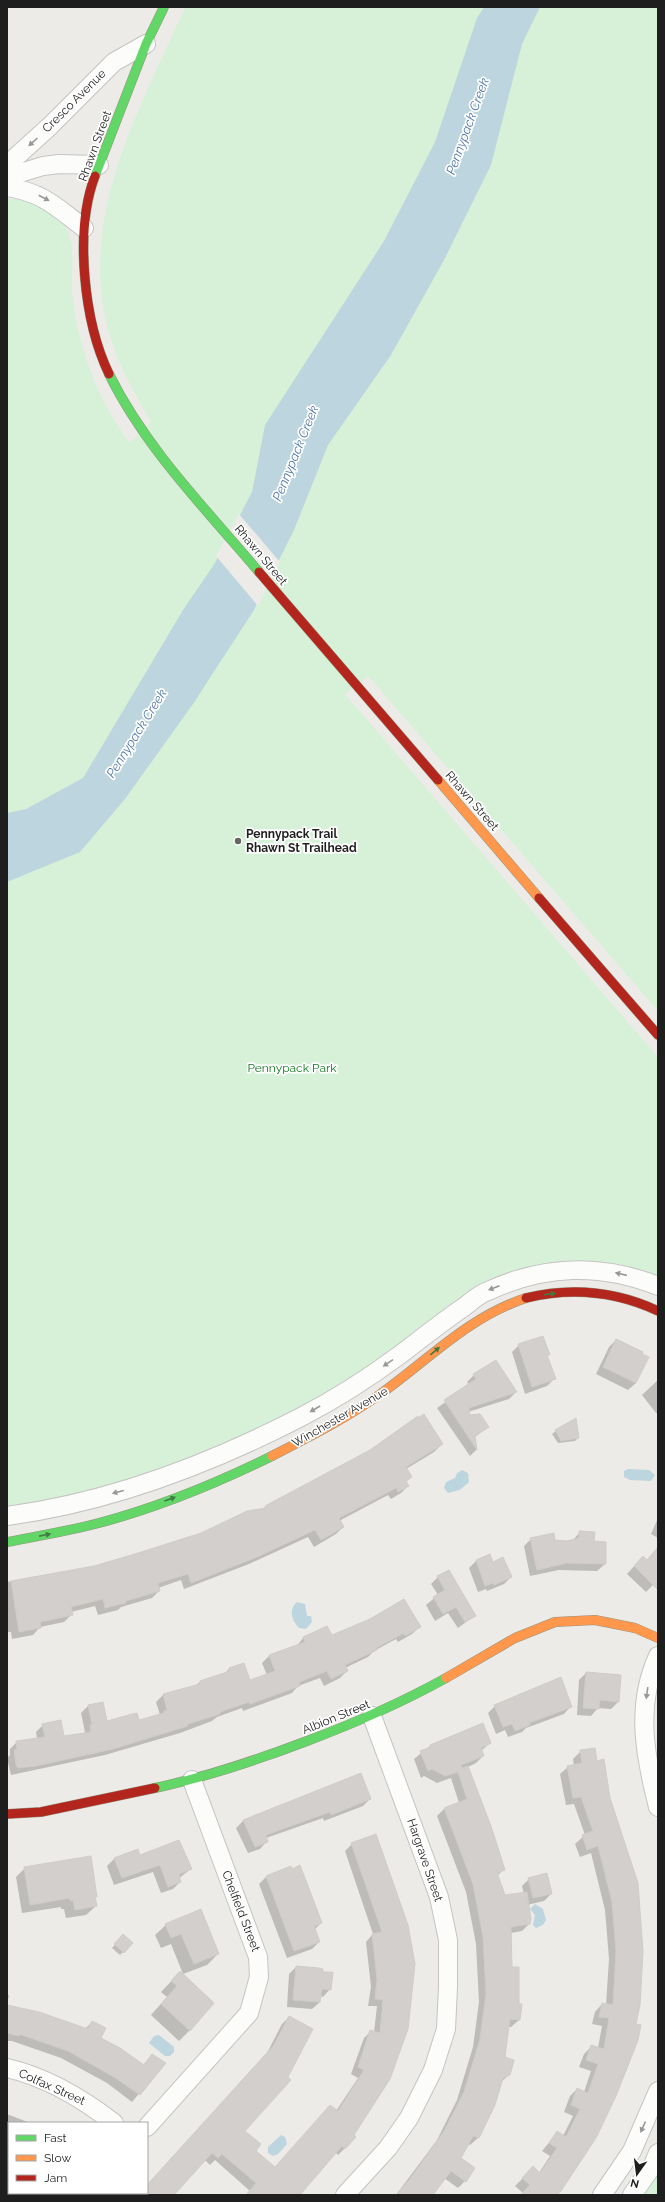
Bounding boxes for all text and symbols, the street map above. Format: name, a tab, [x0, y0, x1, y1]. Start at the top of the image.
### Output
street label: Cresco Avenue	[40, 67, 108, 135]
water label: Pennypack Creek	[443, 76, 492, 176]
street label: Rhawn Street	[76, 109, 114, 183]
one-way arrow	[27, 137, 38, 146]
one-way arrow	[38, 195, 50, 201]
water label: Pennypack Creek	[269, 403, 321, 503]
street label: Rhawn Street	[232, 522, 290, 588]
water label: Pennypack Creek	[103, 686, 170, 780]
street label: Rhawn Street	[442, 768, 502, 834]
place label: Pennypack Trail Rhawn St Trailhead	[246, 827, 357, 855]
marker: Pennypack Trail Rhawn St Trailhead	[233, 836, 243, 846]
park label: Pennypack Park	[247, 1061, 337, 1075]
one-way arrow	[615, 1270, 627, 1276]
one-way arrow	[488, 1286, 500, 1292]
one-way arrow	[544, 1291, 556, 1297]
one-way arrow	[430, 1347, 441, 1356]
one-way arrow	[383, 1359, 393, 1367]
street label: Winchester Avenue	[290, 1384, 390, 1450]
one-way arrow	[309, 1406, 321, 1413]
one-way arrow	[112, 1490, 125, 1496]
one-way arrow	[165, 1496, 177, 1502]
one-way arrow	[39, 1532, 51, 1538]
one-way arrow	[644, 1686, 650, 1699]
street label: Albion Street	[300, 1697, 372, 1737]
street label: Hargrave Street	[404, 1817, 446, 1903]
street label: Chelfield Street	[219, 1868, 263, 1954]
street label: Colfax Street	[16, 2066, 88, 2108]
one-way arrow	[640, 2121, 646, 2133]
legend	[8, 2122, 148, 2194]
text: Fast	[44, 2131, 67, 2145]
text: Slow	[44, 2151, 71, 2165]
north arrow	[617, 2154, 657, 2194]
text: Jam	[44, 2171, 67, 2185]
text: N	[629, 2176, 640, 2191]

